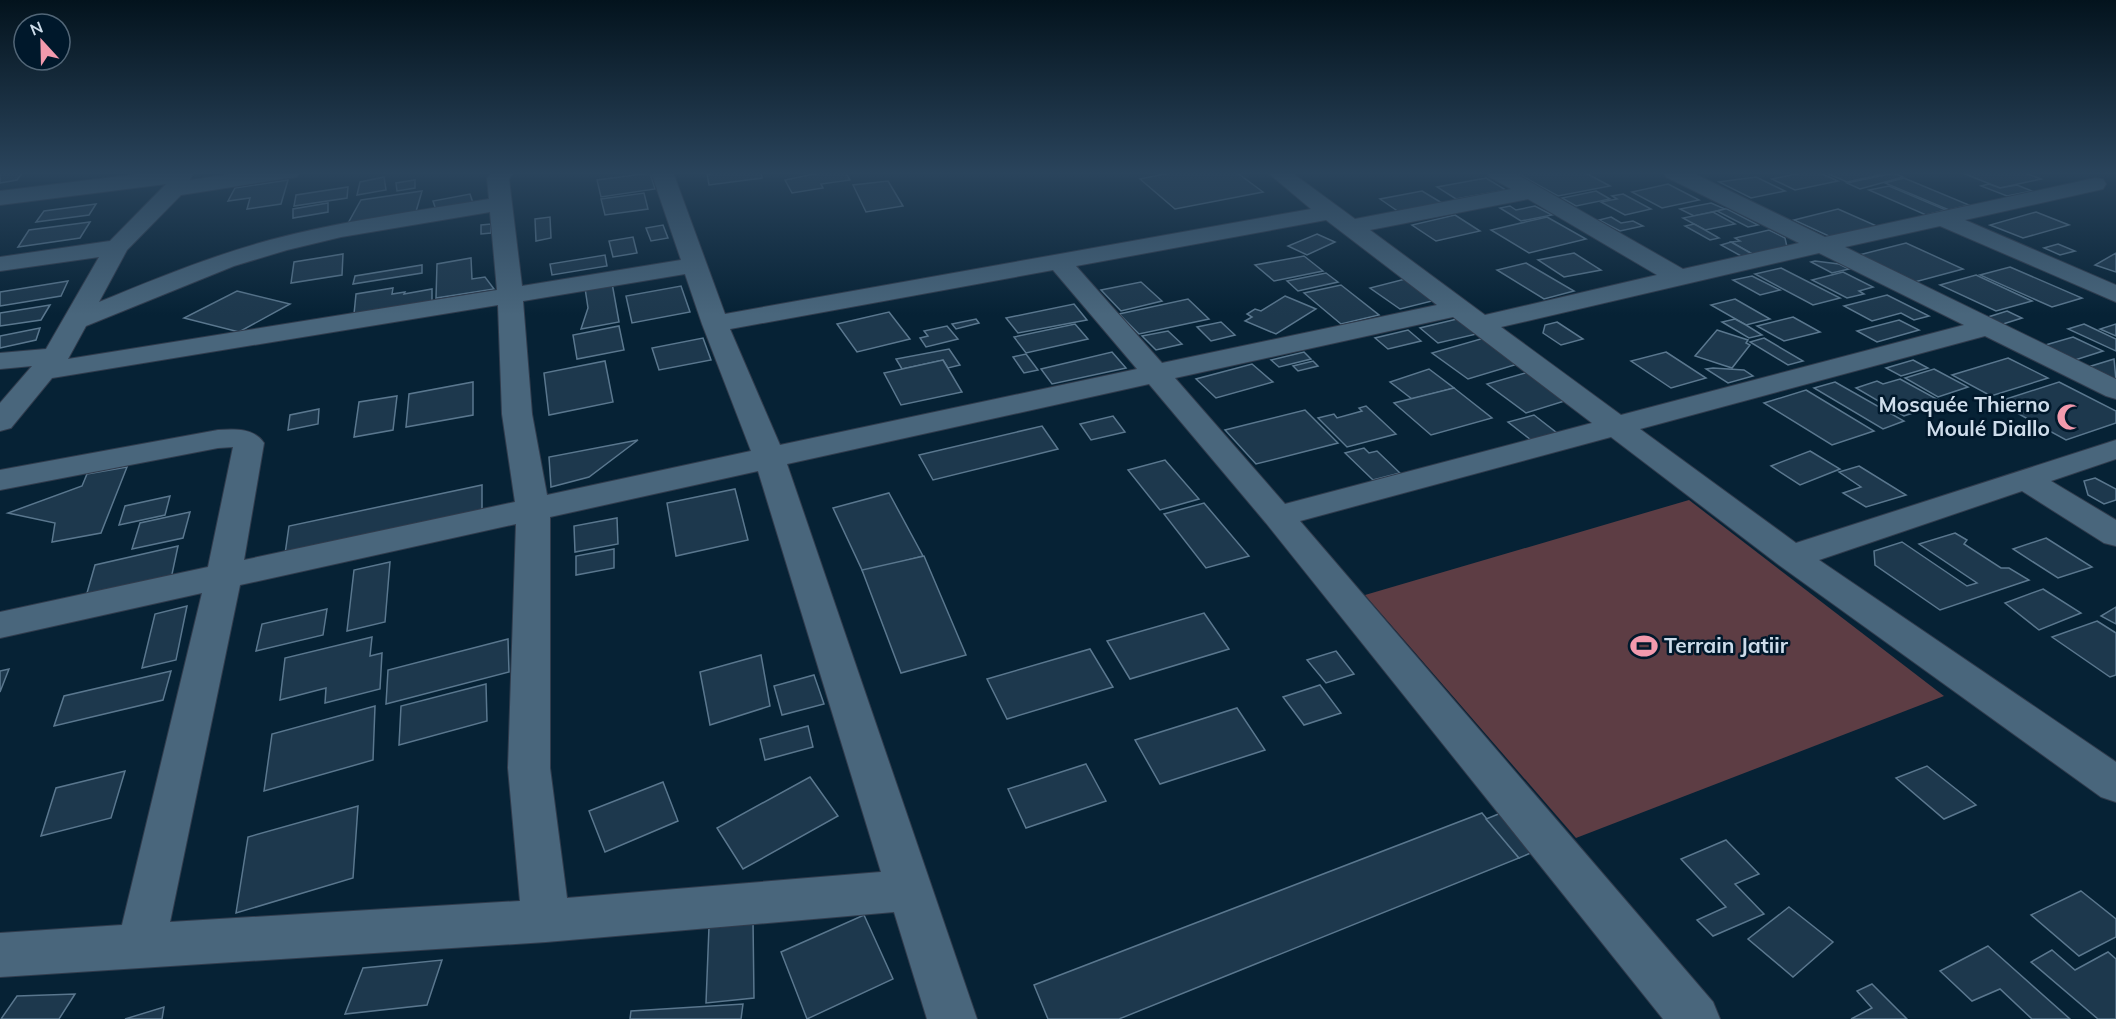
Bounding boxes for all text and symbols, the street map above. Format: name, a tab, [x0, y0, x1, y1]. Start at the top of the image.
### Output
north arrow	[12, 12, 72, 72]
text: N	[27, 17, 46, 40]
place label: Mosquée Thierno Moulé Diallo	[1878, 391, 2050, 441]
mosque icon: Mosquée Thierno Moulé Diallo	[2055, 402, 2085, 432]
sports icon: Terrain Jatiir	[1629, 631, 1659, 661]
place label: Terrain Jatiir	[1664, 632, 1789, 658]

